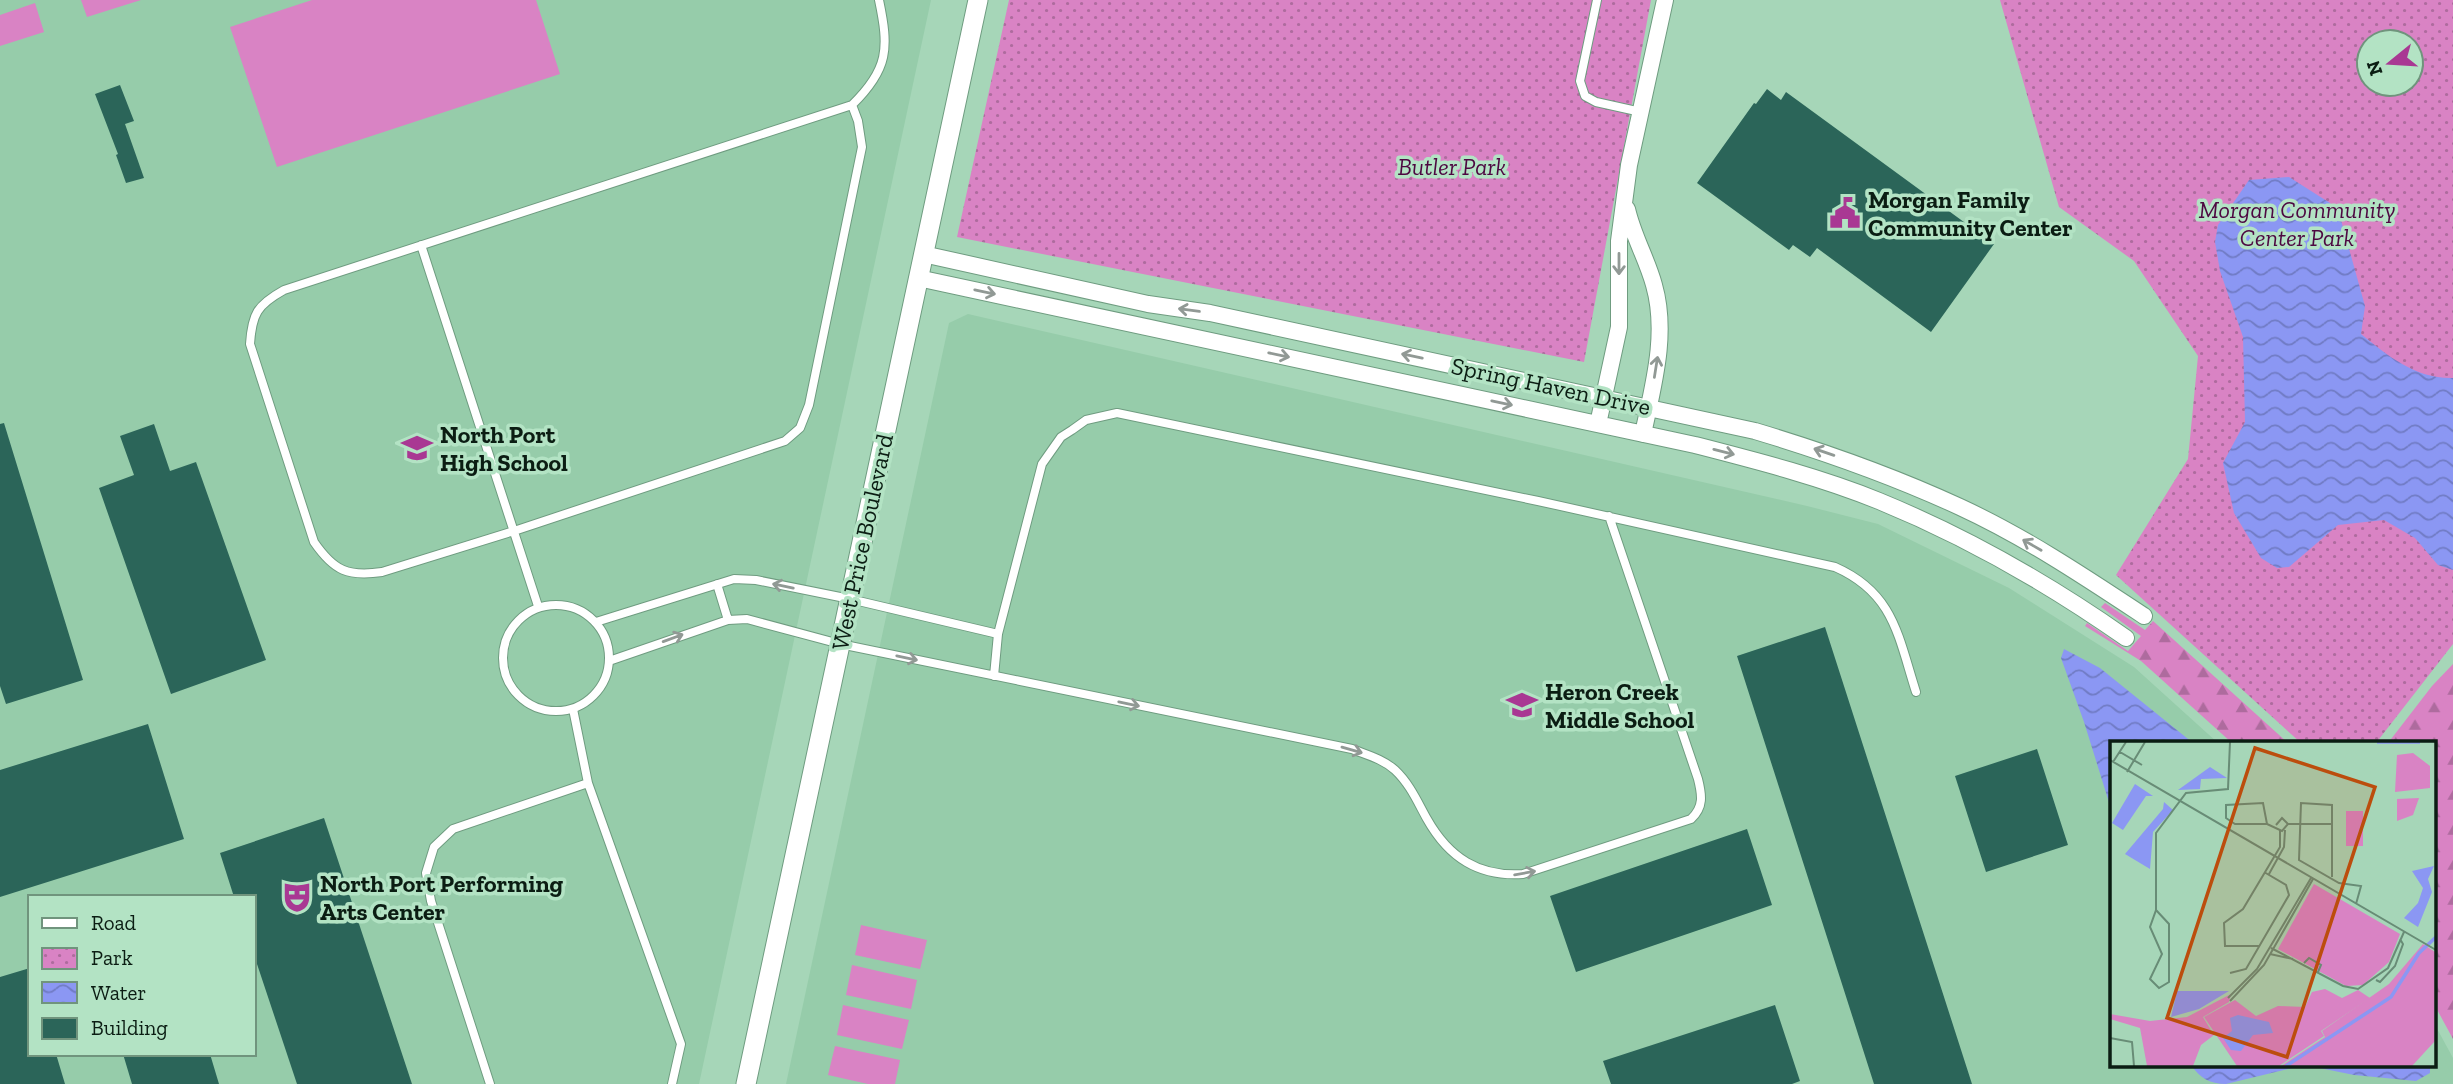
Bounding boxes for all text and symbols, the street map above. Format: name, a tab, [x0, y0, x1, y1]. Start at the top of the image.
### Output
north arrow	[2355, 28, 2425, 98]
text: N	[2361, 58, 2387, 79]
park label: Butler Park	[1398, 152, 1507, 181]
place label: Morgan Family Community Center	[1868, 185, 2073, 242]
park label: Morgan Community Center Park	[2199, 195, 2395, 252]
public building icon: Morgan Family Community Center	[1828, 196, 1862, 230]
one-way arrow	[1612, 253, 1626, 276]
one-way arrow	[973, 286, 996, 299]
one-way arrow	[1178, 303, 1201, 316]
one-way arrow	[1401, 348, 1424, 362]
one-way arrow	[1267, 349, 1290, 363]
street label: Spring Haven Drive	[1449, 351, 1653, 421]
one-way arrow	[1650, 356, 1663, 379]
one-way arrow	[1490, 397, 1513, 411]
place label: North Port High School	[440, 420, 568, 477]
school or university icon: North Port High School	[400, 431, 434, 465]
street label: West Price Boulevard	[825, 431, 899, 653]
one-way arrow	[1814, 445, 1836, 457]
one-way arrow	[1712, 446, 1735, 459]
one-way arrow	[2022, 538, 2042, 552]
one-way arrow	[772, 579, 795, 593]
one-way arrow	[662, 631, 684, 643]
one-way arrow	[895, 652, 918, 666]
place label: Heron Creek Middle School	[1545, 677, 1695, 734]
school or university icon: Heron Creek Middle School	[1505, 688, 1539, 722]
one-way arrow	[1117, 697, 1140, 711]
inset map	[2110, 741, 2436, 1066]
one-way arrow	[1340, 744, 1363, 757]
one-way arrow	[1513, 866, 1536, 879]
place label: North Port Performing Arts Center	[320, 869, 564, 926]
theatre icon: North Port Performing Arts Center	[280, 880, 314, 914]
legend	[28, 895, 256, 1056]
text: Road	[91, 910, 137, 935]
text: Park	[91, 945, 133, 970]
text: Water	[91, 980, 146, 1005]
text: Building	[91, 1015, 168, 1040]

